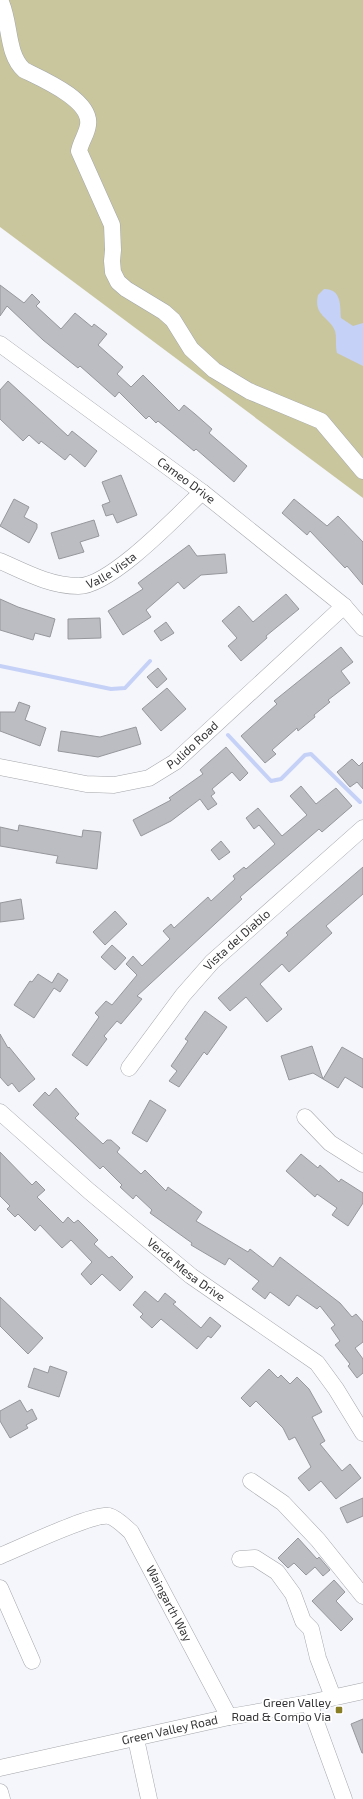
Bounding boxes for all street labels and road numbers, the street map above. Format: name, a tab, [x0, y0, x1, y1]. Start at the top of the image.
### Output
street label: Cameo Drive	[155, 454, 219, 506]
street label: Valle Vista	[84, 549, 139, 591]
street label: Pulido Road	[164, 718, 221, 771]
street label: Vista del Diablo	[200, 906, 273, 973]
street label: Verde Mesa Drive	[145, 1234, 228, 1303]
street label: Waingarth Way	[144, 1563, 196, 1644]
street label: Green Valley Road	[120, 1712, 219, 1747]

